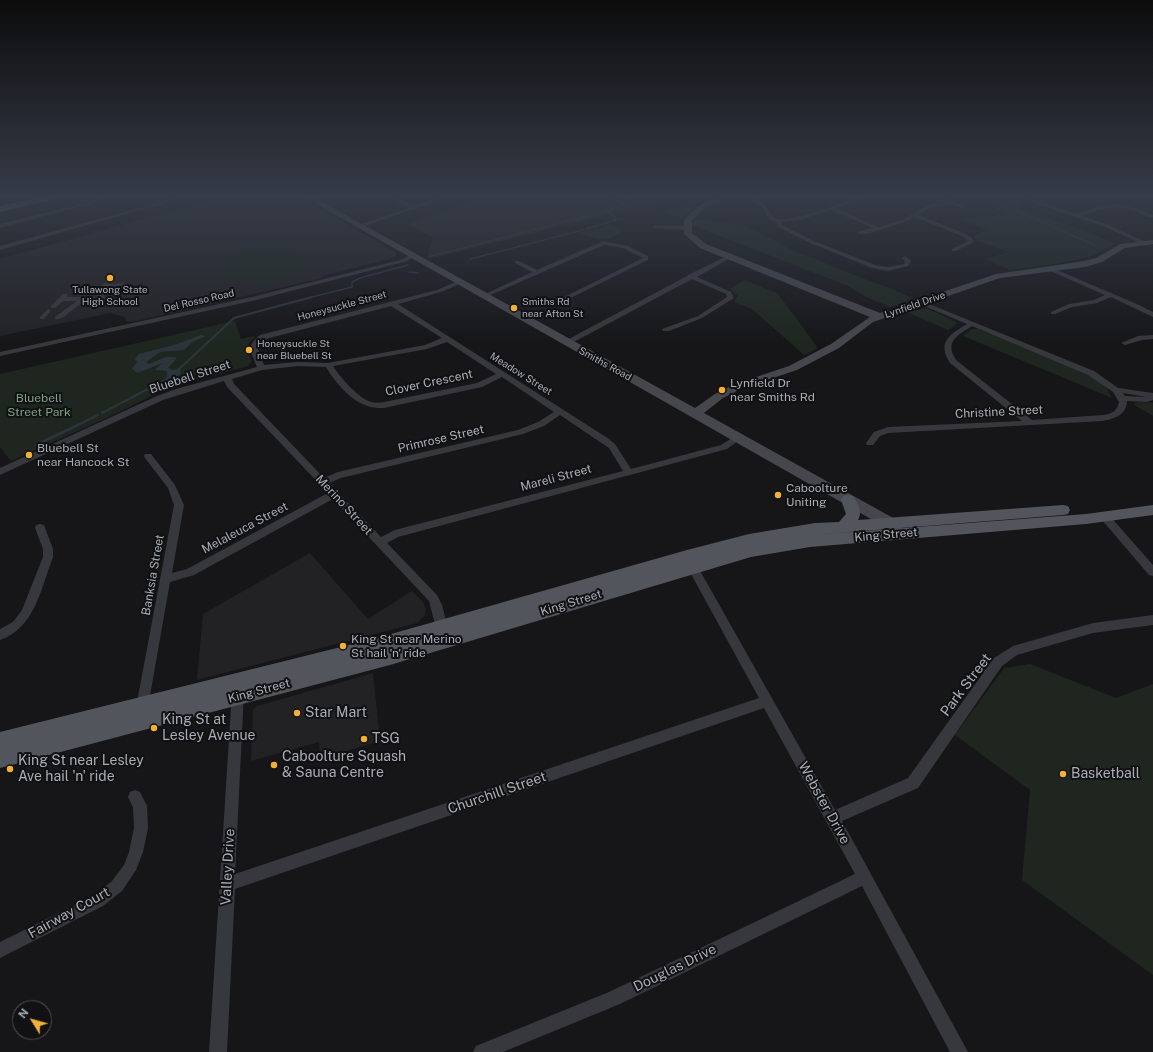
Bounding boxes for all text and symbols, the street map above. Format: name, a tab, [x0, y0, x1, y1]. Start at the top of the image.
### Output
marker: Tullawong State High School	[105, 273, 115, 283]
place label: Tullawong State High School	[72, 284, 148, 308]
street label: Del Rosso Road	[162, 287, 236, 315]
street label: Honeysuckle Street	[296, 288, 388, 324]
street label: Lynfield Drive	[883, 289, 947, 321]
place label: Smiths Rd near Afton St	[522, 296, 583, 320]
marker: Smiths Rd near Afton St	[509, 303, 519, 313]
place label: Honeysuckle St near Bluebell St	[257, 338, 332, 362]
marker: Honeysuckle St near Bluebell St	[244, 345, 254, 355]
street label: Smiths Road	[576, 345, 634, 383]
street label: Meadow Street	[488, 350, 554, 398]
street label: Bluebell Street	[148, 357, 232, 397]
street label: Clover Crescent	[384, 367, 474, 399]
place label: Lynfield Dr near Smiths Rd	[730, 376, 815, 404]
marker: Lynfield Dr near Smiths Rd	[717, 385, 727, 395]
park label: Bluebell Street Park	[7, 391, 71, 419]
street label: Christine Street	[955, 403, 1043, 421]
street label: Primrose Street	[397, 422, 485, 456]
place label: Bluebell St near Hancock St	[37, 441, 129, 469]
marker: Bluebell St near Hancock St	[24, 450, 34, 460]
street label: Mareli Street	[519, 462, 593, 494]
street label: Merino Street	[313, 472, 375, 538]
place label: Caboolture Uniting	[786, 481, 848, 509]
marker: Caboolture Uniting	[773, 490, 783, 500]
street label: Melaleuca Street	[199, 499, 291, 557]
street label: King Street	[854, 525, 918, 545]
street label: Banksia Street	[139, 533, 167, 617]
street label: King Street	[538, 587, 604, 619]
place label: King St near Merino St hail 'n' ride	[351, 632, 462, 660]
marker: King St near Merino St hail 'n' ride	[338, 641, 348, 651]
street label: Park Street	[937, 650, 995, 720]
street label: King Street	[226, 676, 292, 706]
place label: Star Mart	[305, 705, 367, 721]
marker: Star Mart	[292, 708, 302, 718]
place label: King St at Lesley Avenue	[162, 712, 255, 744]
marker: King St at Lesley Avenue	[149, 723, 159, 733]
place label: TSG	[372, 731, 400, 747]
marker: TSG	[359, 734, 369, 744]
place label: Caboolture Squash & Sauna Centre	[282, 749, 406, 782]
place label: King St near Lesley Ave hail 'n' ride	[18, 753, 144, 786]
street label: Webster Drive	[794, 759, 854, 847]
marker: Caboolture Squash & Sauna Centre	[269, 760, 279, 770]
marker: King St near Lesley Ave hail 'n' ride	[5, 764, 15, 774]
place label: Basketball	[1071, 766, 1140, 782]
street label: Churchill Street	[446, 768, 548, 818]
marker: Basketball	[1058, 769, 1068, 779]
street label: Valley Drive	[218, 828, 238, 906]
street label: Fairway Court	[25, 884, 113, 942]
street label: Douglas Drive	[631, 941, 719, 995]
north arrow	[12, 1000, 52, 1040]
text: N	[16, 1006, 31, 1020]

